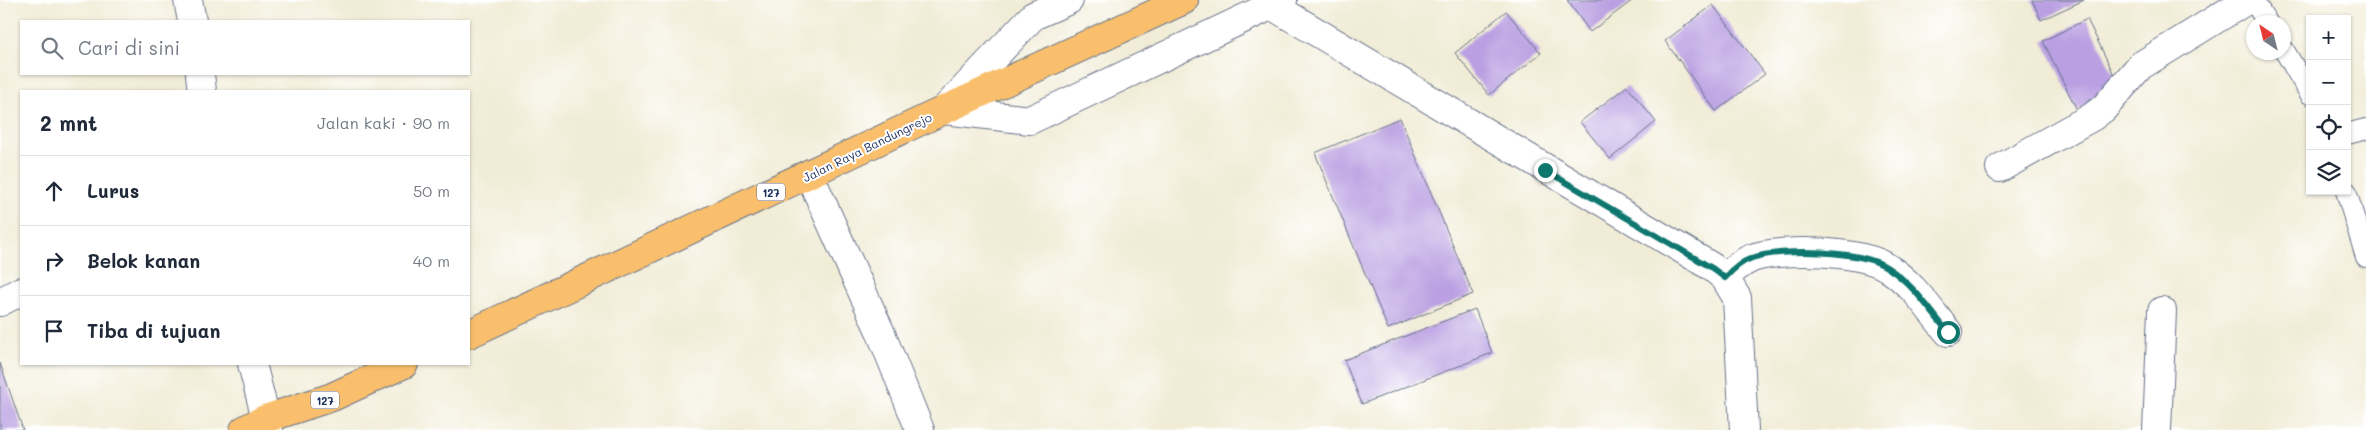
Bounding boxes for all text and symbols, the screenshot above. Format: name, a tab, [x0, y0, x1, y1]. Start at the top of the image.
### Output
north arrow	[2246, 15, 2291, 60]
map controls	[2306, 15, 2351, 195]
button: +	[2306, 15, 2351, 60]
search box	[20, 20, 470, 75]
icon: search	[38, 34, 66, 62]
text: Cari di sini	[78, 35, 180, 60]
button: −	[2306, 60, 2351, 105]
button: locate	[2306, 105, 2351, 150]
text: 2 mnt	[40, 109, 97, 136]
street label: Jalan Raya Bandungrejo	[800, 109, 934, 185]
text: Jalan kaki · 90 m	[317, 112, 450, 133]
button: layers	[2306, 150, 2351, 195]
route end	[1534, 159, 1557, 182]
icon: ahead	[40, 177, 68, 205]
text: Lurus	[87, 178, 139, 203]
text: 50 m	[413, 180, 450, 201]
road number: 127	[757, 183, 785, 200]
icon: right	[40, 247, 68, 275]
text: Belok kanan	[87, 248, 200, 273]
text: 40 m	[413, 250, 450, 271]
icon: arrive	[40, 317, 68, 345]
text: Tiba di tujuan	[87, 318, 220, 343]
route start	[1937, 321, 1960, 344]
road number: 127	[311, 392, 339, 408]

